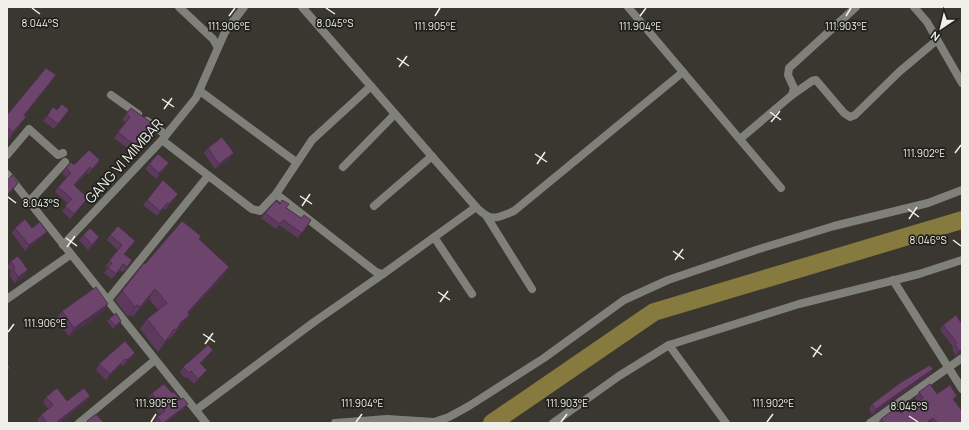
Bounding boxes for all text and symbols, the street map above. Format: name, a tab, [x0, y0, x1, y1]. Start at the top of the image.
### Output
north arrow	[921, 8, 961, 48]
text: 8.044°S	[22, 16, 59, 30]
text: 8.045°S	[317, 16, 353, 30]
text: 111.906°E	[208, 19, 251, 33]
text: 111.905°E	[414, 19, 456, 33]
text: 111.904°E	[619, 19, 661, 33]
text: 111.903°E	[825, 19, 867, 33]
text: N	[927, 28, 943, 45]
street label: GANG VI MIMBAR	[80, 114, 167, 207]
text: 111.902°E	[903, 146, 945, 160]
text: 8.043°S	[23, 196, 59, 210]
text: 8.046°S	[909, 233, 947, 247]
text: 111.906°E	[24, 316, 67, 330]
text: 111.905°E	[135, 396, 177, 410]
text: 111.904°E	[341, 396, 383, 410]
text: 111.903°E	[546, 396, 588, 410]
text: 111.902°E	[752, 396, 794, 410]
text: 8.045°S	[891, 399, 927, 413]

